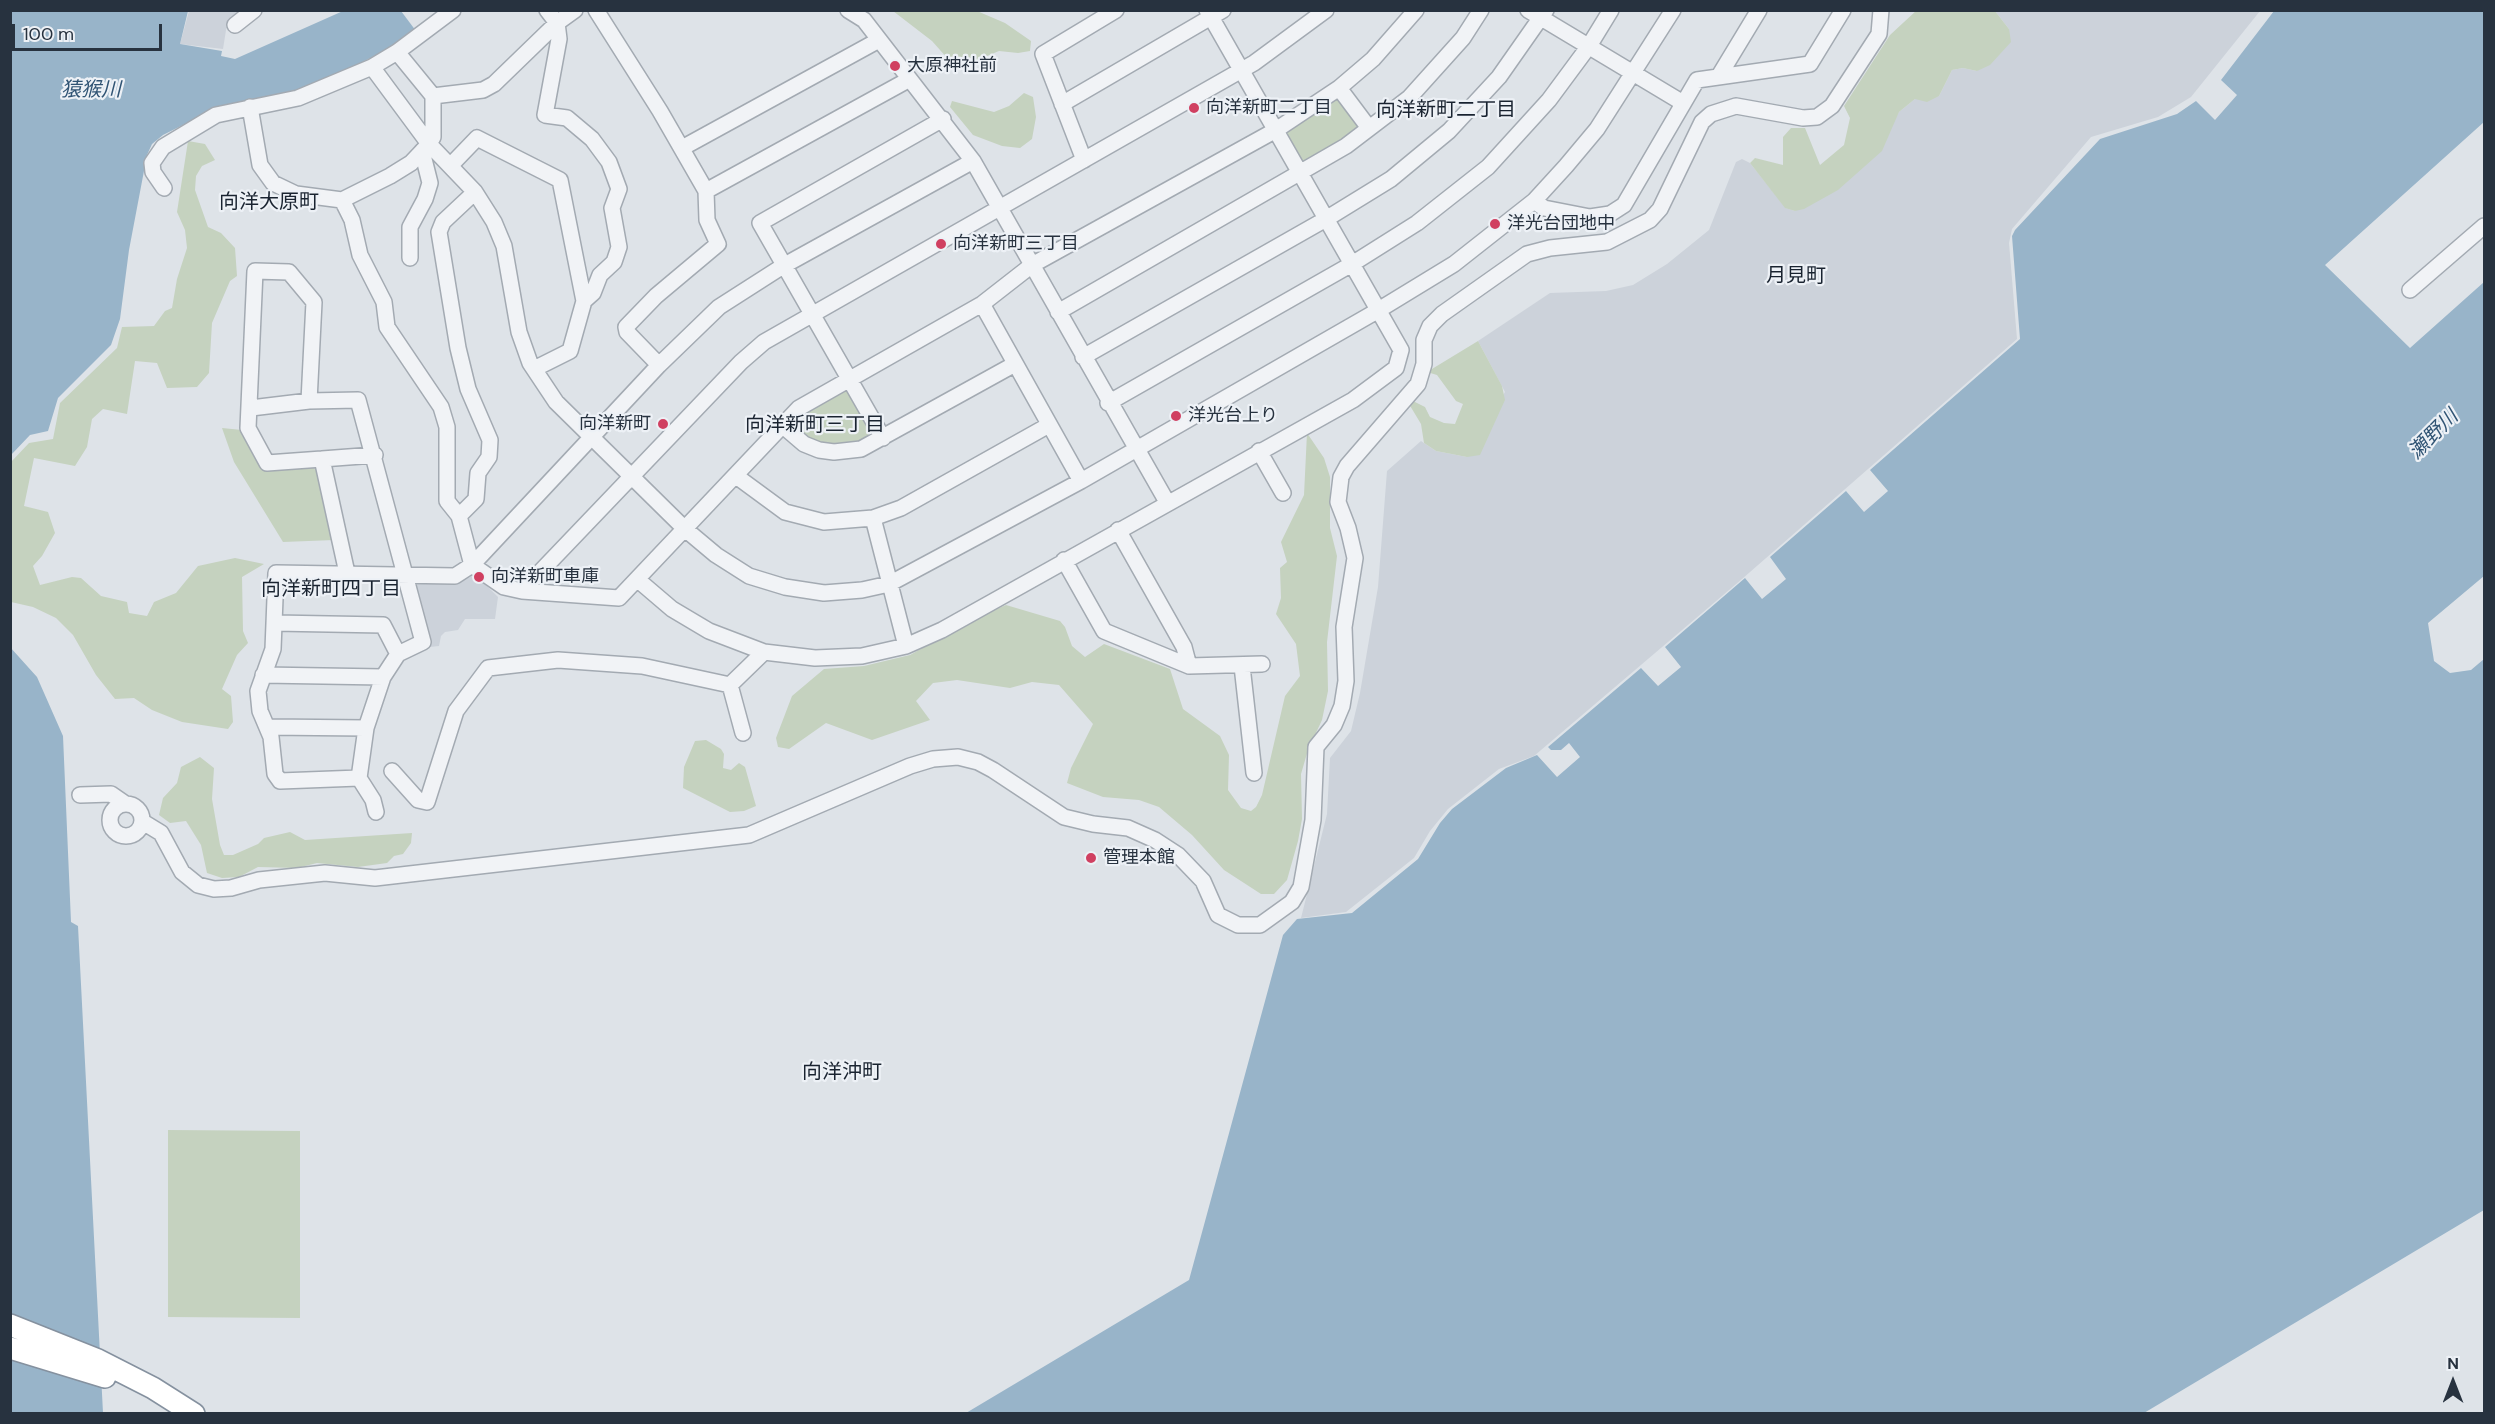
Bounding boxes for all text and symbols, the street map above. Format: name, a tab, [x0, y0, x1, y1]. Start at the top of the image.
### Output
scale bar	[15, 12, 165, 50]
text: 100 m	[23, 22, 74, 46]
place label: 大原神社前	[907, 55, 997, 77]
marker: 大原神社前	[888, 59, 902, 73]
water label: 猿猴川	[61, 79, 121, 103]
place label: 向洋新町二丁目	[1206, 97, 1332, 119]
district label: 向洋新町二丁目	[1376, 99, 1516, 123]
marker: 向洋新町二丁目	[1187, 101, 1201, 115]
district label: 向洋大原町	[219, 191, 319, 215]
place label: 洋光台団地中	[1507, 213, 1615, 235]
marker: 洋光台団地中	[1488, 217, 1502, 231]
place label: 向洋新町三丁目	[953, 233, 1079, 255]
marker: 向洋新町三丁目	[934, 237, 948, 251]
district label: 月見町	[1766, 265, 1826, 289]
place label: 洋光台上り	[1188, 405, 1278, 427]
water label: 瀬野川	[2404, 405, 2464, 465]
marker: 洋光台上り	[1169, 409, 1183, 423]
place label: 向洋新町	[579, 413, 651, 435]
district label: 向洋新町三丁目	[745, 414, 885, 438]
marker: 向洋新町	[656, 417, 670, 431]
place label: 向洋新町車庫	[491, 566, 599, 588]
marker: 向洋新町車庫	[472, 570, 486, 584]
district label: 向洋新町四丁目	[261, 578, 401, 602]
place label: 管理本館	[1103, 847, 1175, 869]
marker: 管理本館	[1084, 851, 1098, 865]
district label: 向洋沖町	[802, 1061, 882, 1085]
north arrow	[2423, 1352, 2483, 1412]
text: N	[2447, 1353, 2459, 1374]

